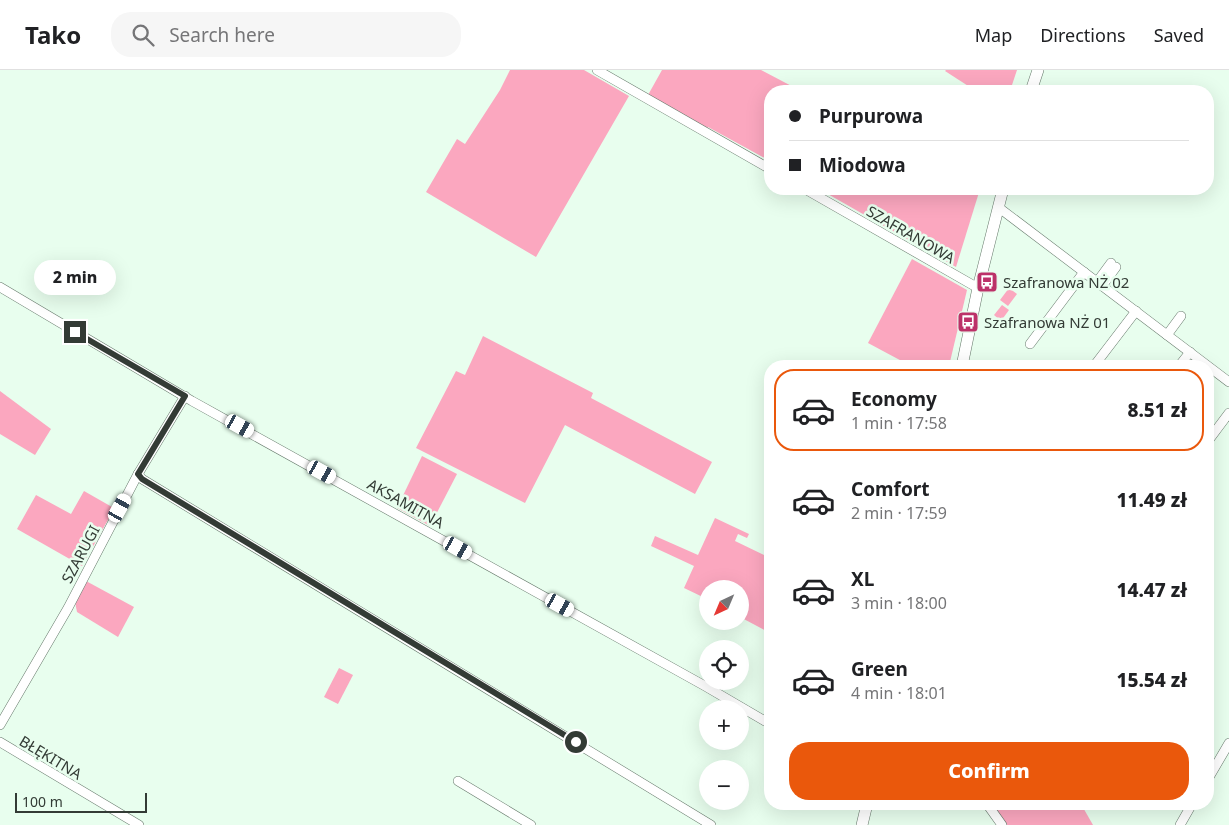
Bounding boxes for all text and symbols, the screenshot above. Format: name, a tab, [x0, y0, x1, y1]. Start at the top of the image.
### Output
search box	[111, 12, 461, 57]
text: Tako	[25, 18, 81, 51]
icon: search	[129, 21, 157, 49]
text: Search here	[169, 22, 275, 48]
text: Map	[975, 23, 1012, 47]
text: Directions	[1040, 23, 1126, 47]
text: Saved	[1154, 23, 1204, 47]
text: Purpurowa	[819, 103, 923, 129]
text: Miodowa	[819, 152, 906, 178]
street label: SZAFRANOWA	[863, 201, 959, 268]
callout: 2 min	[34, 260, 116, 294]
text: 2 min	[53, 266, 97, 288]
bus stop icon: Szafranowa NŻ 02	[975, 270, 999, 294]
place label: Szafranowa NŻ 02	[1003, 272, 1129, 292]
bus stop icon: Szafranowa NŻ 01	[956, 310, 980, 334]
place label: Szafranowa NŻ 01	[984, 312, 1110, 332]
route end	[64, 321, 86, 343]
text: Economy	[851, 386, 937, 412]
icon: car	[791, 388, 836, 433]
text: 8.51 zł	[1127, 397, 1187, 423]
car	[223, 412, 256, 440]
text: 1 min · 17:58	[851, 412, 947, 434]
car	[305, 458, 338, 486]
street label: AKSAMITNA	[364, 474, 448, 532]
text: Comfort	[851, 476, 930, 502]
icon: car	[791, 478, 836, 523]
text: 11.49 zł	[1116, 487, 1187, 513]
car	[106, 491, 133, 525]
text: 2 min · 17:59	[851, 502, 947, 524]
street label: SZARUGI	[56, 522, 104, 586]
car	[441, 534, 474, 562]
text: XL	[851, 566, 874, 592]
icon: car	[791, 568, 836, 613]
text: 14.47 zł	[1116, 577, 1187, 603]
north arrow	[699, 580, 749, 630]
map controls	[699, 580, 749, 810]
car	[543, 591, 576, 619]
text: 3 min · 18:00	[851, 592, 947, 614]
button: locate	[699, 640, 749, 690]
text: Green	[851, 656, 908, 682]
icon: car	[791, 658, 836, 703]
text: 15.54 zł	[1116, 667, 1187, 693]
text: 4 min · 18:01	[851, 682, 947, 704]
button: +	[699, 700, 749, 750]
street label: BŁĘKITNA	[16, 730, 86, 784]
route start	[565, 731, 587, 753]
button: Confirm	[789, 742, 1189, 800]
button: −	[699, 760, 749, 810]
scale bar	[15, 790, 148, 813]
text: 100 m	[22, 792, 63, 811]

